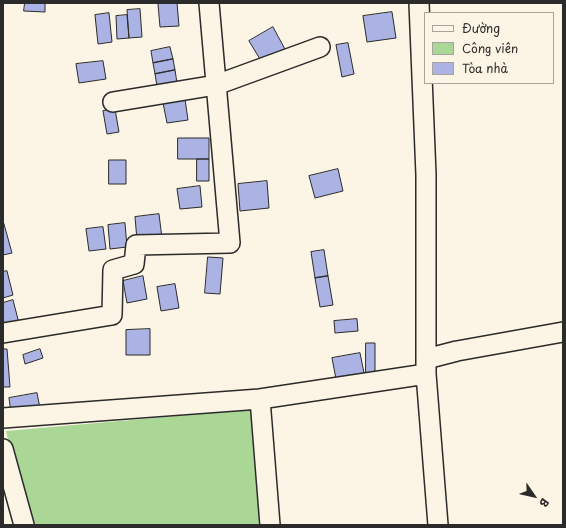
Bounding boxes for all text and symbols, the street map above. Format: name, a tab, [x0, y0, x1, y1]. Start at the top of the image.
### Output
legend	[424, 12, 554, 84]
text: Đường	[462, 19, 500, 37]
text: Công viên	[462, 39, 518, 57]
text: Tòa nhà	[462, 59, 508, 77]
north arrow	[514, 476, 554, 516]
text: B	[535, 495, 554, 511]

